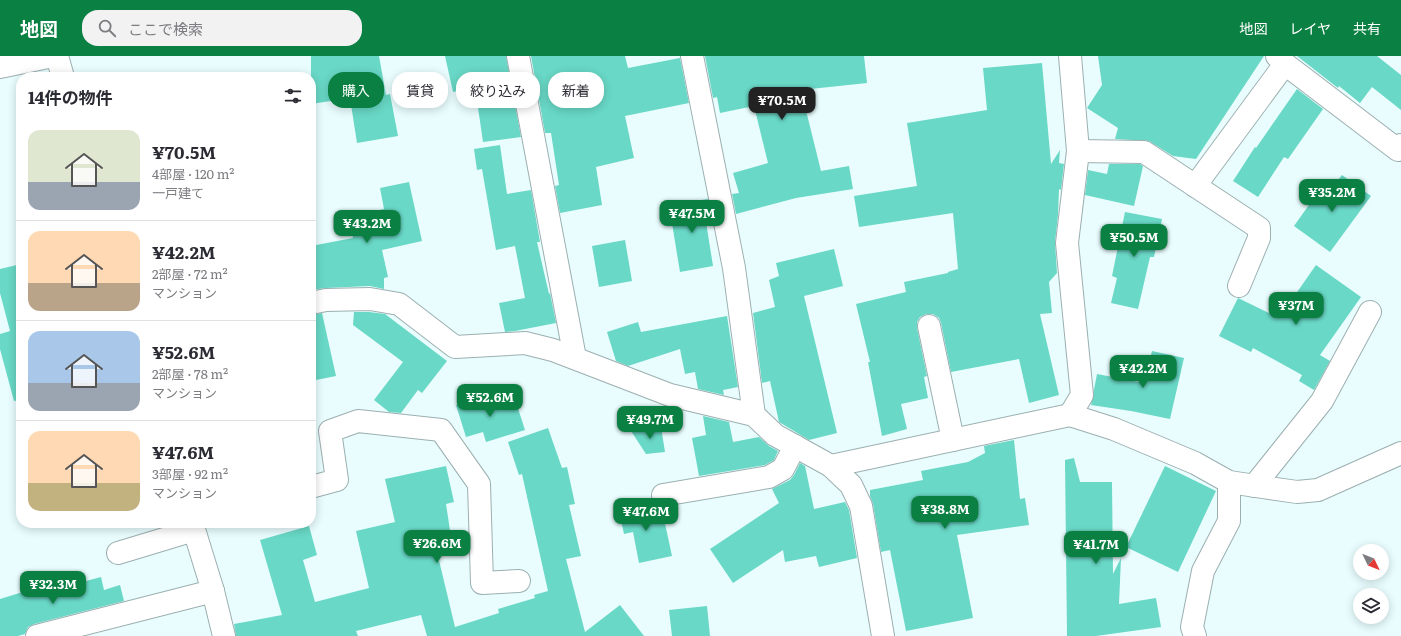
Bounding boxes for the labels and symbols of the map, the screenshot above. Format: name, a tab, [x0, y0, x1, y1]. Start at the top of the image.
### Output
pin: ¥70.5M	[749, 87, 815, 121]
pin: ¥35.2M	[1299, 179, 1365, 213]
pin: ¥47.5M	[659, 200, 725, 234]
pin: ¥43.2M	[334, 210, 400, 244]
pin: ¥50.5M	[1101, 224, 1167, 258]
pin: ¥37M	[1272, 292, 1320, 326]
pin: ¥42.2M	[1110, 355, 1176, 389]
pin: ¥52.6M	[457, 384, 523, 418]
pin: ¥49.7M	[617, 406, 683, 440]
pin: ¥38.8M	[912, 496, 978, 530]
pin: ¥47.6M	[613, 498, 679, 532]
pin: ¥26.6M	[404, 530, 470, 564]
pin: ¥41.7M	[1063, 531, 1129, 565]
north arrow	[1353, 544, 1389, 580]
pin: ¥32.3M	[20, 571, 86, 605]

